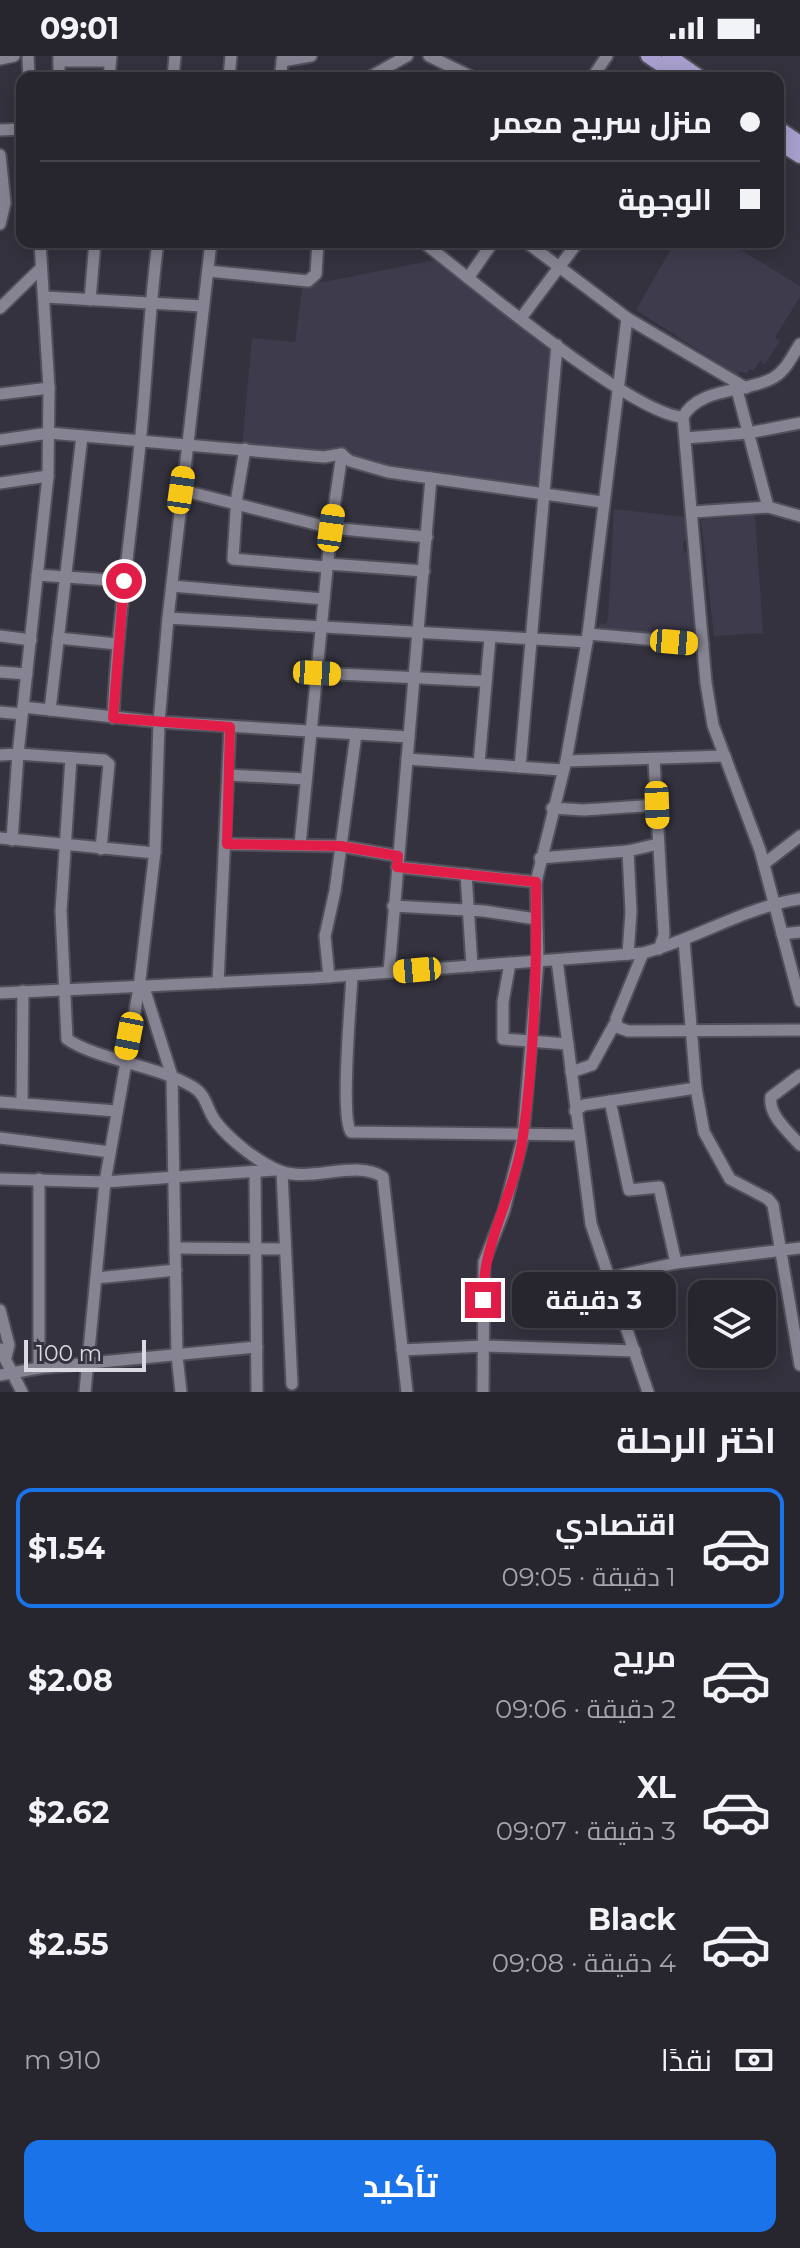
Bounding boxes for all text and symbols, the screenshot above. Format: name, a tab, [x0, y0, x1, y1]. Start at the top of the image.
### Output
text: 09:01	[40, 10, 119, 47]
text: منزل سريح معمر	[491, 104, 712, 141]
text: الوجهة	[618, 181, 712, 218]
car	[166, 465, 196, 515]
car	[316, 503, 346, 553]
route start	[106, 563, 142, 599]
car	[649, 628, 699, 656]
car	[292, 660, 342, 686]
car	[644, 781, 670, 829]
car	[392, 956, 442, 984]
car	[113, 1010, 145, 1062]
callout: 3 دقيقة	[511, 1272, 675, 1328]
map controls	[688, 1280, 776, 1368]
button: layers	[688, 1280, 776, 1368]
route end	[465, 1282, 501, 1318]
text: 3 دقيقة	[546, 1284, 642, 1316]
scale bar	[24, 1336, 146, 1372]
text: 100 m	[36, 1340, 102, 1367]
text: اختر الرحلة	[616, 1418, 776, 1462]
text: اقتصادي	[555, 1506, 676, 1543]
icon: car	[700, 1512, 772, 1584]
text: $1.54	[28, 1530, 105, 1567]
text: 1 دقيقة · 09:05	[501, 1561, 676, 1593]
text: مريح	[613, 1638, 676, 1675]
icon: car	[700, 1644, 772, 1716]
text: $2.08	[28, 1662, 113, 1699]
text: 2 دقيقة · 09:06	[495, 1693, 676, 1725]
text: XL	[637, 1769, 676, 1806]
icon: car	[700, 1776, 772, 1848]
text: $2.62	[28, 1794, 109, 1831]
text: 3 دقيقة · 09:07	[496, 1815, 676, 1847]
text: Black	[588, 1901, 676, 1938]
icon: car	[700, 1908, 772, 1980]
text: $2.55	[28, 1926, 109, 1963]
text: 4 دقيقة · 09:08	[492, 1947, 676, 1979]
icon: cash	[732, 2038, 776, 2082]
text: نقدًا	[661, 2042, 712, 2079]
text: 910 m	[24, 2044, 101, 2076]
button: تأكيد	[24, 2140, 776, 2232]

